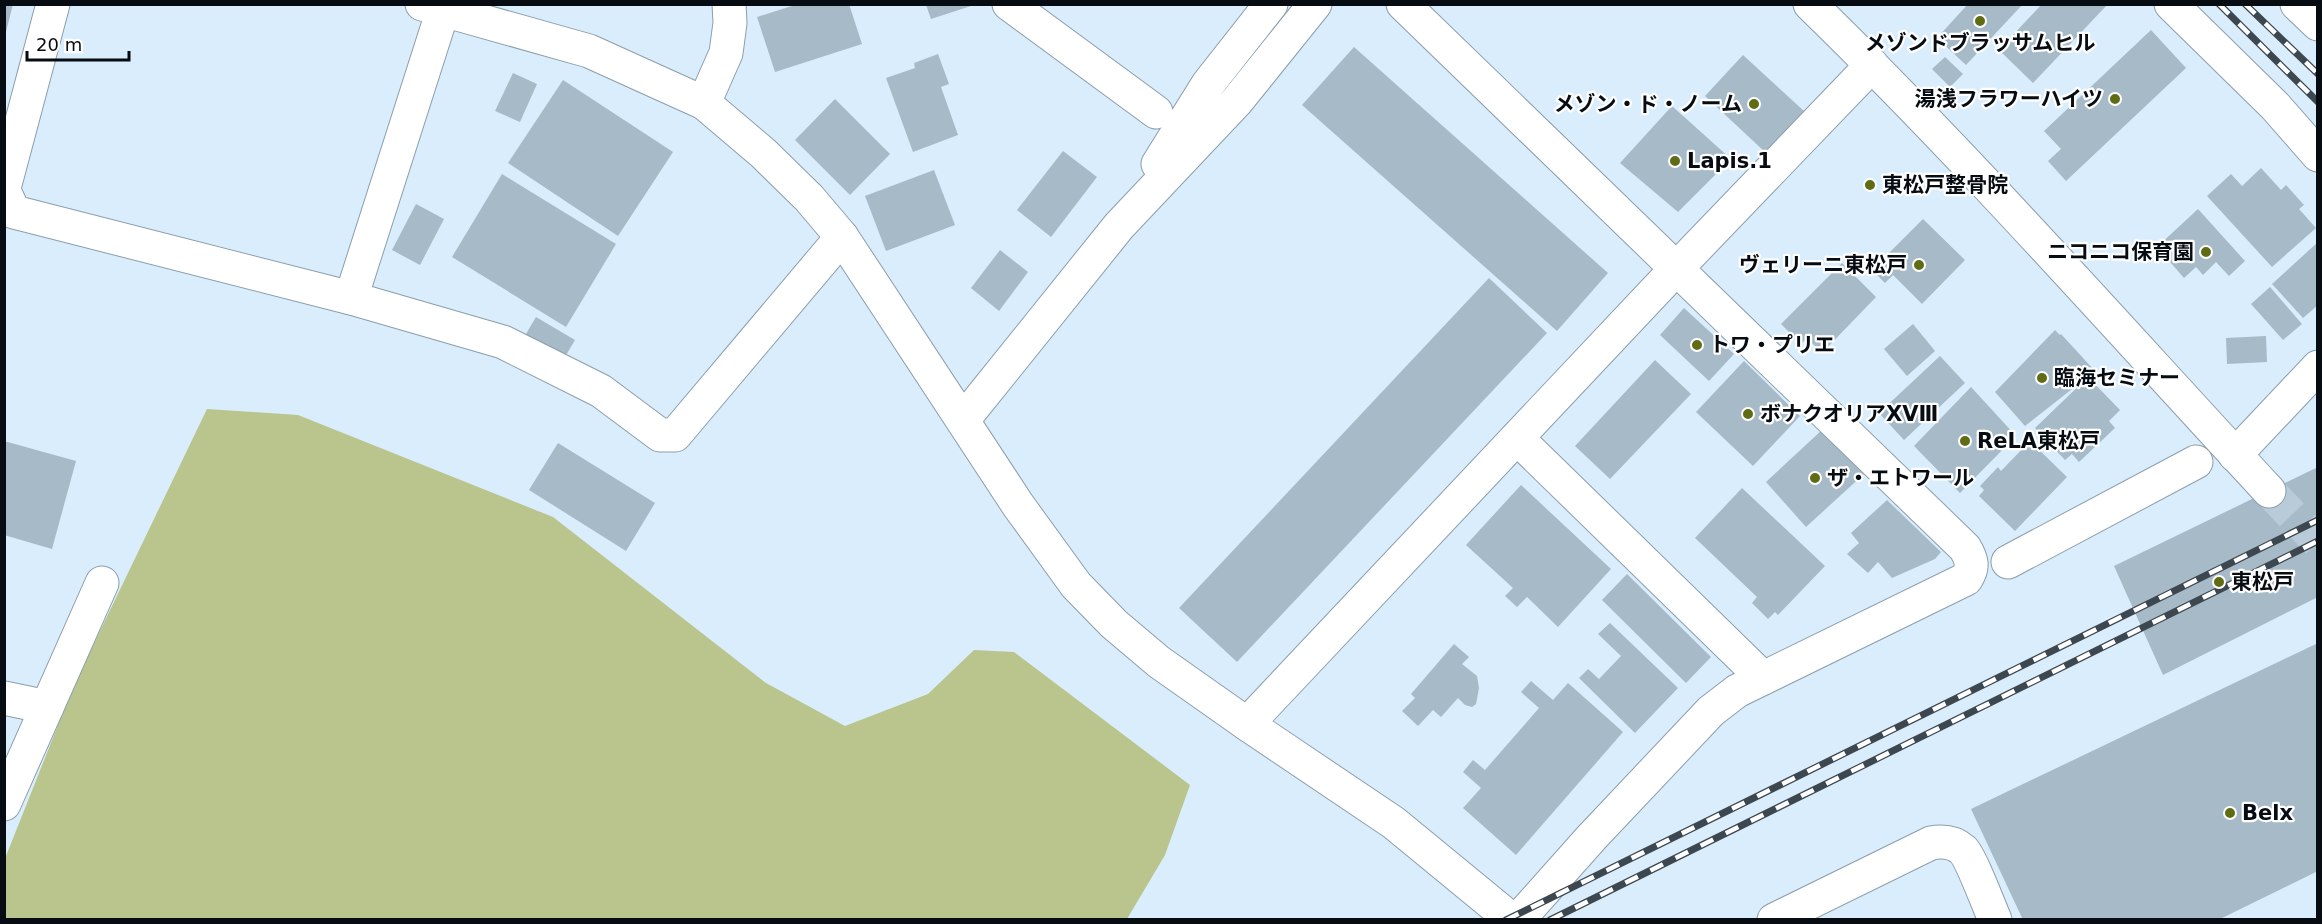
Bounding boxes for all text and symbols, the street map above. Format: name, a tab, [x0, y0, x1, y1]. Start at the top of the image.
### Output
marker: メゾンドブラッサムヒル	[1973, 14, 1987, 28]
scale bar	[27, 24, 129, 62]
place label: メゾンドブラッサムヒル	[1865, 31, 2095, 55]
text: 20 m	[36, 34, 82, 55]
place label: 湯浅フラワーハイツ	[1915, 87, 2103, 111]
place label: メゾン・ド・ノーム	[1554, 92, 1742, 116]
marker: 湯浅フラワーハイツ	[2108, 92, 2122, 106]
marker: メゾン・ド・ノーム	[1747, 97, 1761, 111]
place label: Lapis.1	[1687, 149, 1772, 173]
marker: Lapis.1	[1668, 154, 1682, 168]
place label: 東松戸整骨院	[1882, 173, 2008, 197]
marker: 東松戸整骨院	[1863, 178, 1877, 192]
place label: ニコニコ保育園	[2047, 240, 2194, 264]
marker: ニコニコ保育園	[2199, 245, 2213, 259]
place label: ヴェリーニ東松戸	[1739, 253, 1907, 277]
marker: ヴェリーニ東松戸	[1912, 258, 1926, 272]
place label: トワ・プリエ	[1709, 333, 1835, 357]
marker: トワ・プリエ	[1690, 338, 1704, 352]
place label: 臨海セミナー	[2054, 366, 2180, 390]
marker: 臨海セミナー	[2035, 371, 2049, 385]
place label: ボナクオリアXVⅢ	[1760, 402, 1938, 426]
marker: ボナクオリアXVⅢ	[1741, 407, 1755, 421]
place label: ReLA東松戸	[1977, 429, 2100, 453]
marker: ReLA東松戸	[1958, 434, 1972, 448]
place label: ザ・エトワール	[1827, 466, 1974, 490]
marker: ザ・エトワール	[1808, 471, 1822, 485]
place label: 東松戸	[2231, 570, 2294, 594]
marker: 東松戸	[2212, 575, 2226, 589]
place label: Belx	[2242, 801, 2293, 825]
marker: Belx	[2223, 806, 2237, 820]

